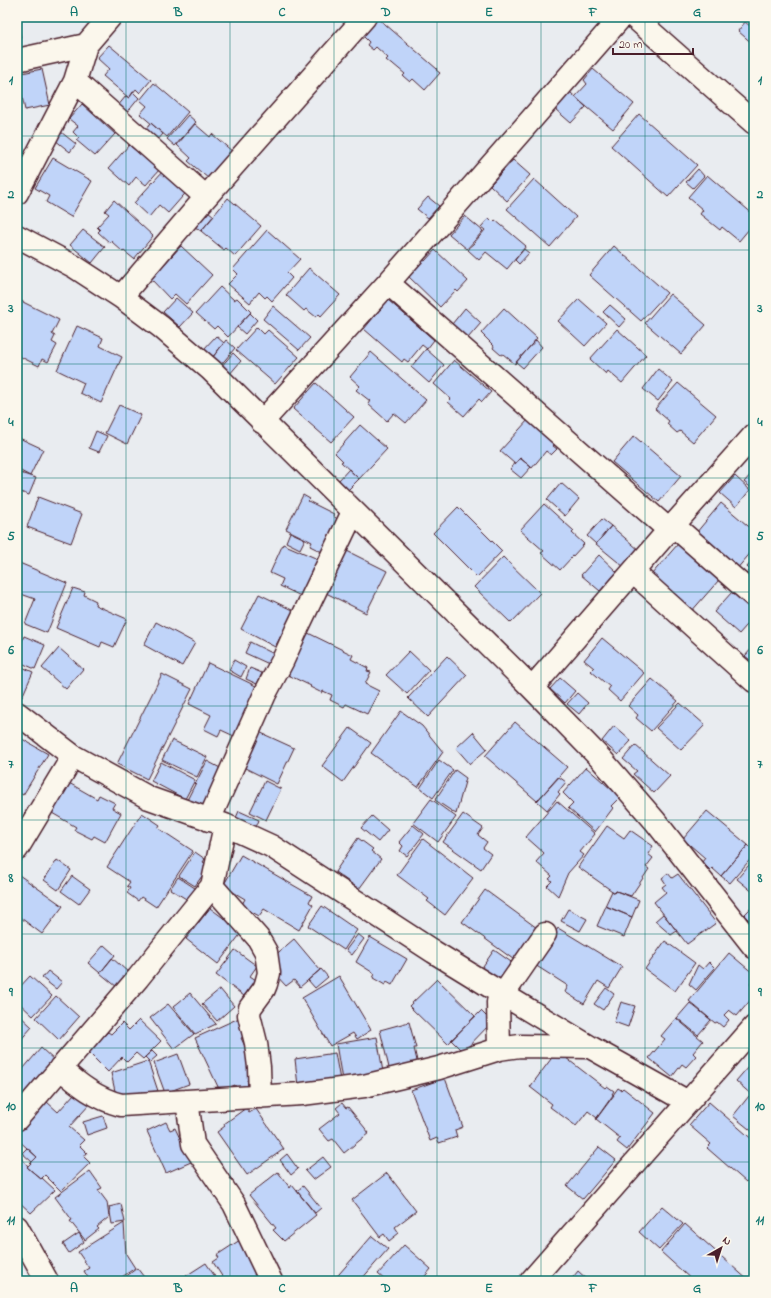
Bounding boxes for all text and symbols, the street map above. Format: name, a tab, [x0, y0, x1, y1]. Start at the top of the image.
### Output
text: A	[70, 3, 78, 22]
text: B	[173, 3, 183, 22]
text: C	[278, 3, 286, 22]
text: D	[380, 3, 391, 22]
text: E	[485, 3, 493, 22]
text: F	[588, 3, 598, 22]
text: G	[693, 3, 701, 22]
scale bar	[613, 30, 693, 56]
text: 20 m	[619, 36, 642, 54]
text: 1	[9, 71, 14, 90]
text: 1	[758, 71, 763, 90]
text: 2	[7, 185, 15, 204]
text: 2	[756, 185, 764, 204]
text: 3	[7, 299, 14, 318]
text: 3	[756, 299, 763, 318]
text: 4	[7, 413, 14, 432]
text: 4	[756, 413, 763, 432]
text: 5	[7, 527, 15, 546]
text: 5	[756, 527, 764, 546]
text: 6	[7, 641, 14, 660]
text: 6	[756, 641, 763, 660]
text: 7	[8, 755, 14, 774]
text: 7	[757, 755, 763, 774]
text: 8	[8, 869, 14, 888]
text: 8	[757, 869, 763, 888]
text: 9	[8, 983, 14, 1002]
text: 9	[757, 983, 763, 1002]
text: 10	[6, 1097, 16, 1116]
text: 10	[755, 1097, 765, 1116]
text: 11	[7, 1211, 16, 1230]
text: 11	[756, 1211, 765, 1230]
north arrow	[701, 1228, 741, 1268]
text: N	[719, 1232, 735, 1250]
text: A	[70, 1279, 78, 1298]
text: B	[173, 1279, 183, 1298]
text: C	[278, 1279, 286, 1298]
text: D	[380, 1279, 391, 1298]
text: E	[485, 1279, 493, 1298]
text: F	[588, 1279, 598, 1298]
text: G	[693, 1279, 701, 1298]

